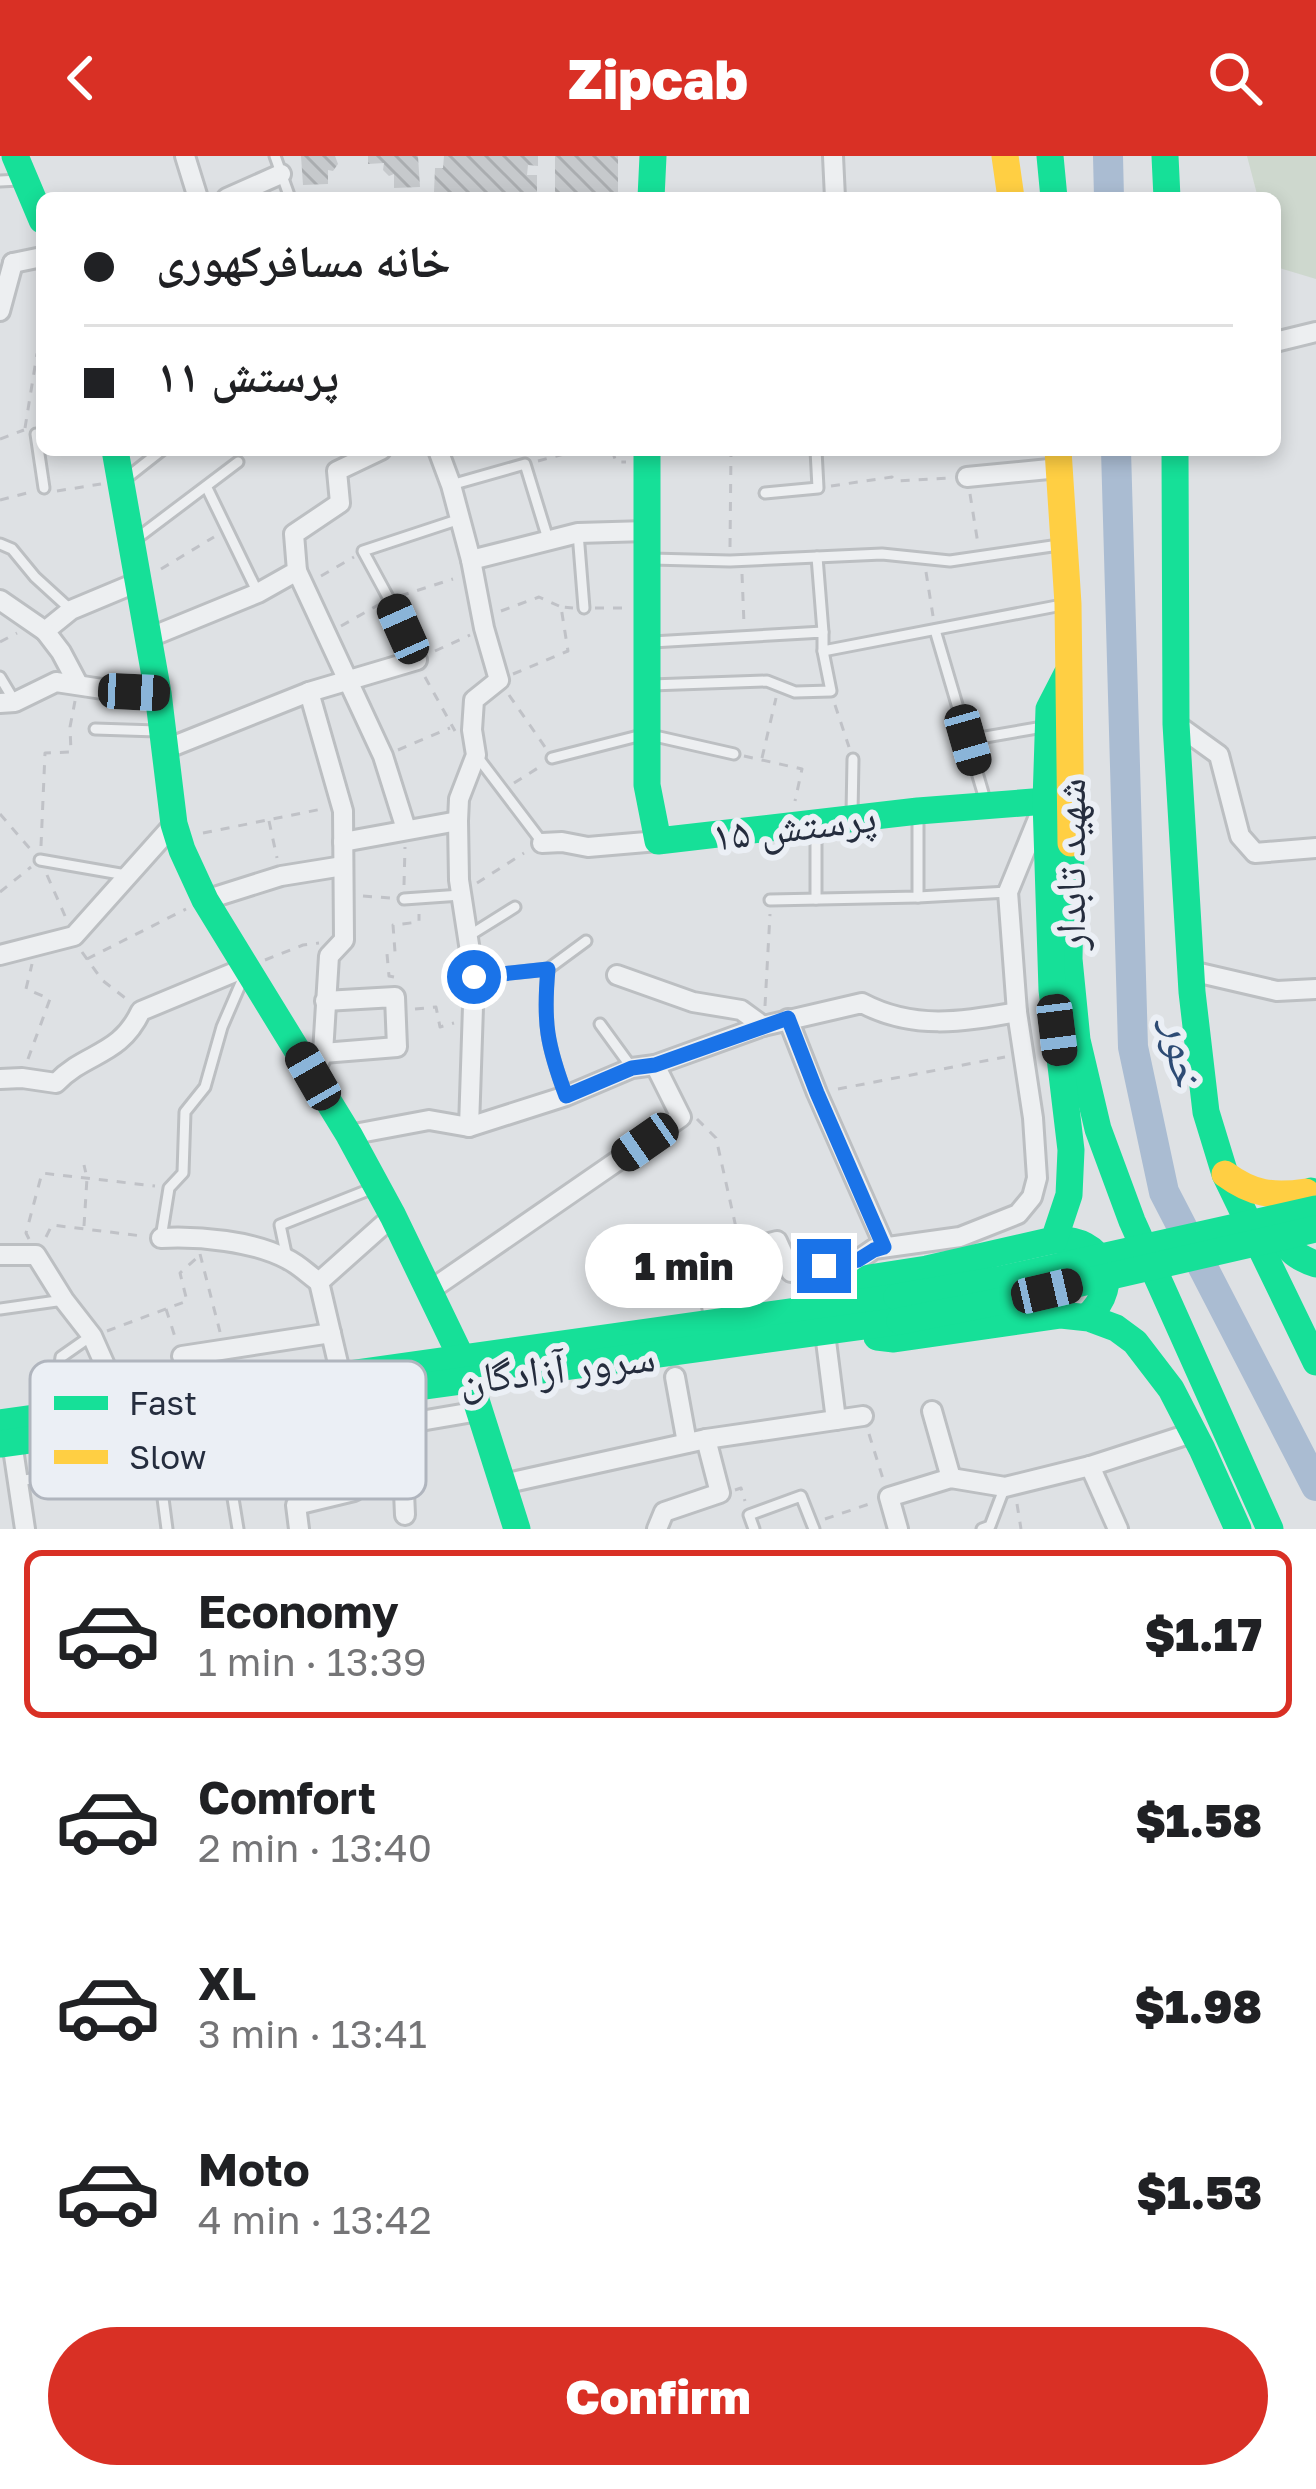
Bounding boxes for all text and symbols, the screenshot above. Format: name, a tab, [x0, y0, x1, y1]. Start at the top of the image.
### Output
icon: back	[48, 45, 114, 111]
icon: search	[1202, 45, 1268, 111]
text: Zipcab	[568, 46, 748, 111]
text: خانه مسافرکهوری	[156, 233, 451, 287]
text: پرستش ۱۱	[156, 348, 339, 402]
car	[372, 589, 434, 669]
car	[97, 672, 171, 712]
car	[941, 700, 995, 780]
street label: شهید تابدار	[1044, 778, 1094, 951]
street label: پرستش ۱۵	[709, 790, 879, 862]
route start	[447, 950, 501, 1004]
car	[1035, 992, 1079, 1068]
water label: خور	[1153, 1013, 1217, 1091]
car	[279, 1036, 347, 1116]
car	[605, 1107, 685, 1177]
callout: 1 min	[584, 1224, 782, 1308]
route end	[797, 1239, 851, 1293]
text: 1 min	[634, 1242, 734, 1289]
car	[1008, 1265, 1086, 1317]
street label: سرور آزادگان	[456, 1330, 658, 1406]
legend	[30, 1361, 426, 1499]
text: Fast	[129, 1383, 197, 1422]
text: Slow	[129, 1437, 207, 1476]
icon: car	[54, 1580, 162, 1688]
text: Economy	[198, 1584, 399, 1638]
text: $1.17	[1145, 1607, 1262, 1661]
text: 1 min · 13:39	[198, 1638, 427, 1685]
icon: car	[54, 1766, 162, 1874]
text: Comfort	[198, 1770, 376, 1824]
text: $1.58	[1135, 1793, 1262, 1847]
text: 2 min · 13:40	[198, 1824, 432, 1871]
icon: car	[54, 1952, 162, 2060]
text: XL	[198, 1956, 256, 2010]
text: $1.98	[1135, 1979, 1262, 2033]
text: 3 min · 13:41	[198, 2010, 427, 2057]
icon: car	[54, 2138, 162, 2246]
text: Moto	[198, 2142, 310, 2196]
text: $1.53	[1137, 2165, 1262, 2219]
text: 4 min · 13:42	[198, 2196, 432, 2243]
button: Confirm	[48, 2327, 1268, 2465]

